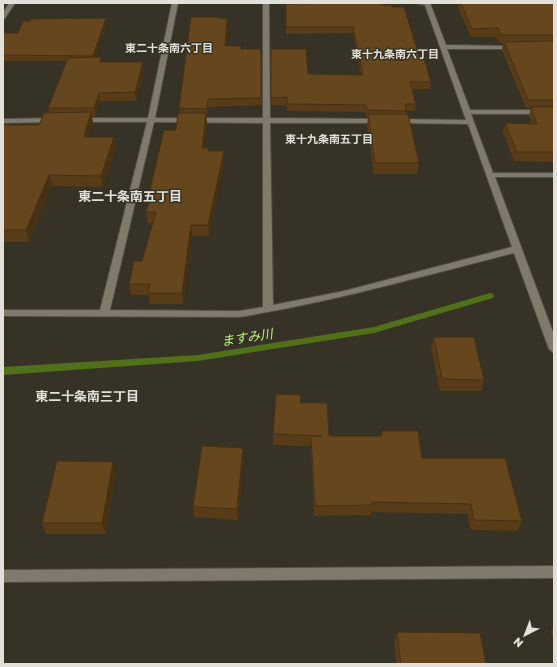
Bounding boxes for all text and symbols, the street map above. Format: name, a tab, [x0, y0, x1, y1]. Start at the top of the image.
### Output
district label: 東二十条南六丁目	[125, 41, 213, 54]
district label: 東十九条南六丁目	[351, 47, 439, 60]
district label: 東十九条南五丁目	[285, 132, 373, 145]
district label: 東二十条南五丁目	[78, 188, 182, 204]
water label: ますみ川	[220, 325, 276, 349]
district label: 東二十条南三丁目	[35, 388, 139, 404]
north arrow	[505, 615, 545, 655]
text: N	[511, 635, 525, 650]

